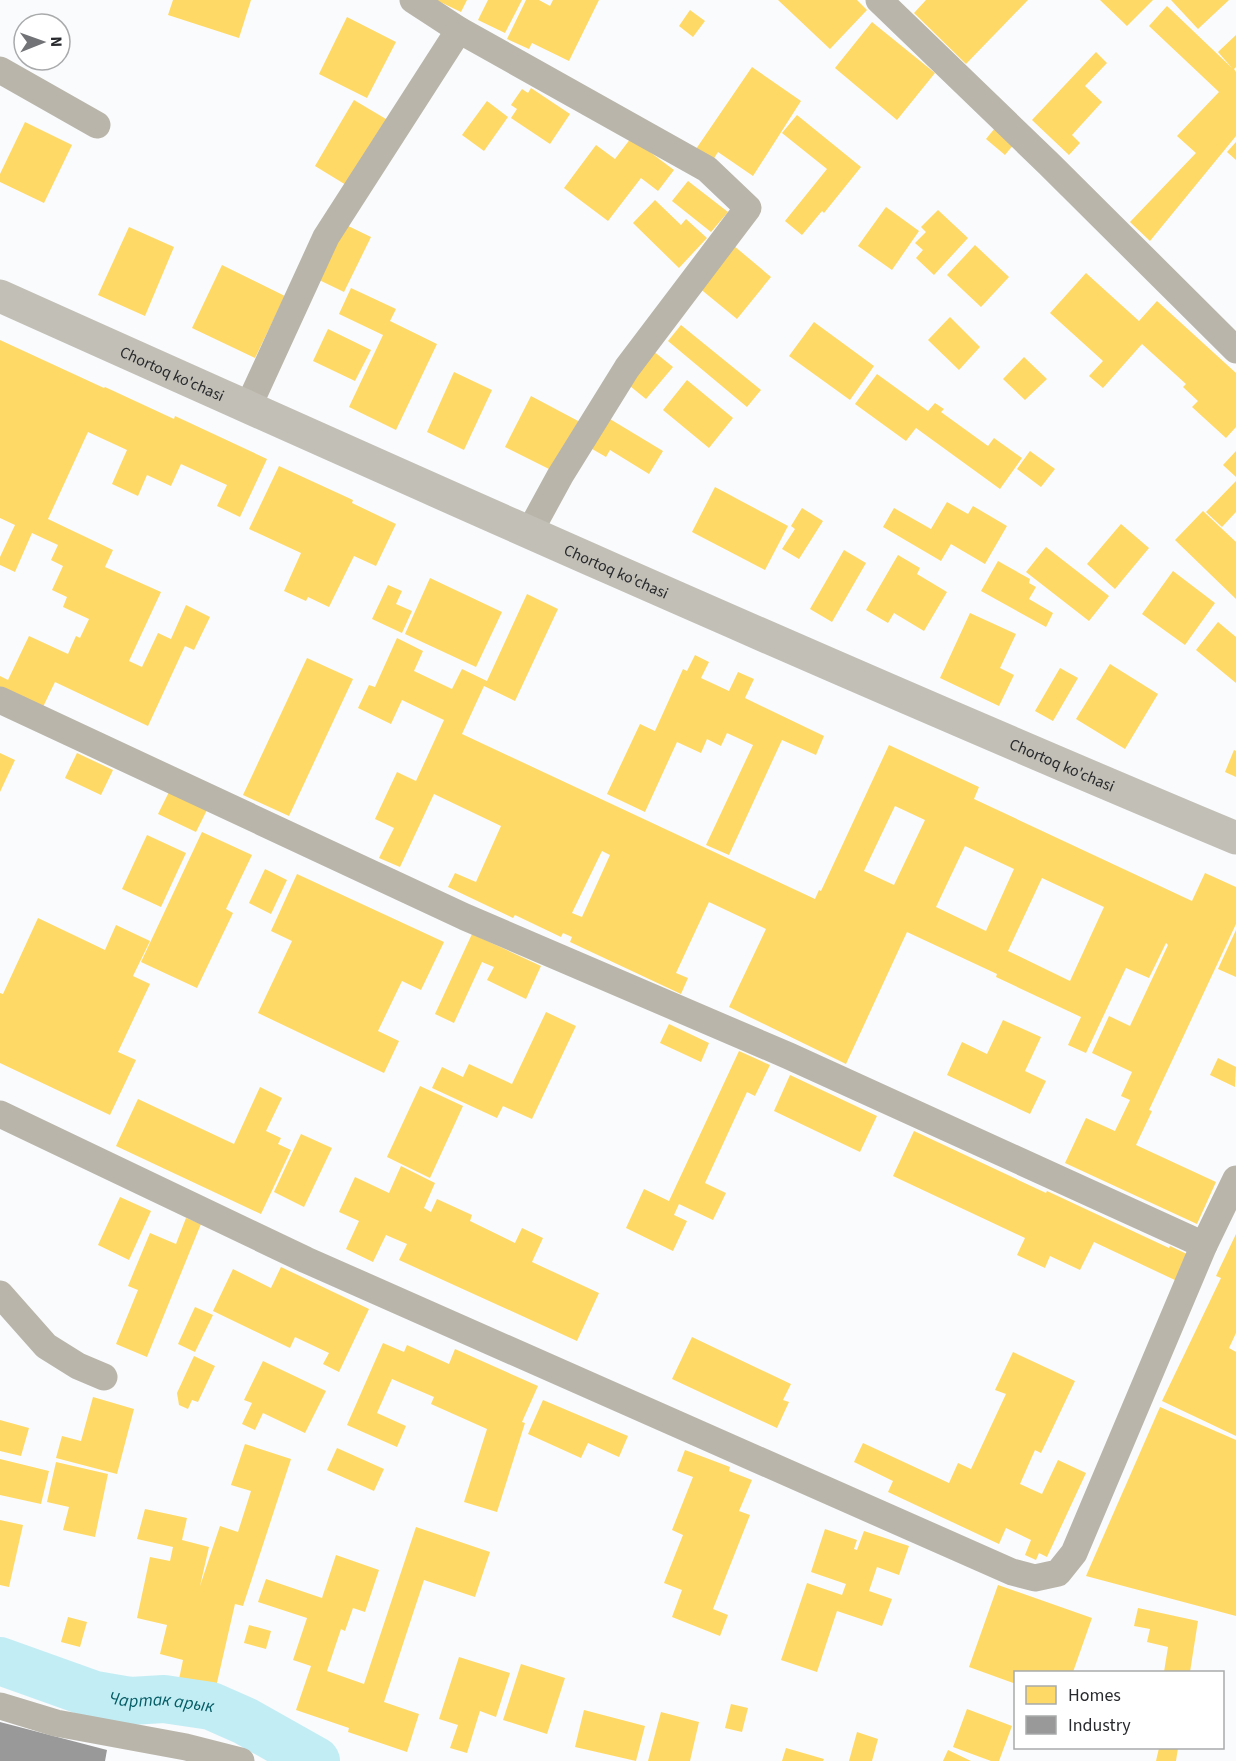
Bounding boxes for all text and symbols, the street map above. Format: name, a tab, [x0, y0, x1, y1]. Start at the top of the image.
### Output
north arrow	[12, 12, 72, 72]
text: N	[45, 36, 67, 47]
street label: Chortoq ko'chasi	[116, 341, 228, 407]
street label: Chortoq ko'chasi	[560, 539, 672, 604]
street label: Chortoq ko'chasi	[1006, 733, 1118, 798]
legend	[1014, 1671, 1224, 1749]
text: Homes	[1068, 1683, 1121, 1708]
water label: Чартак арык	[107, 1686, 216, 1719]
text: Industry	[1068, 1713, 1131, 1738]

